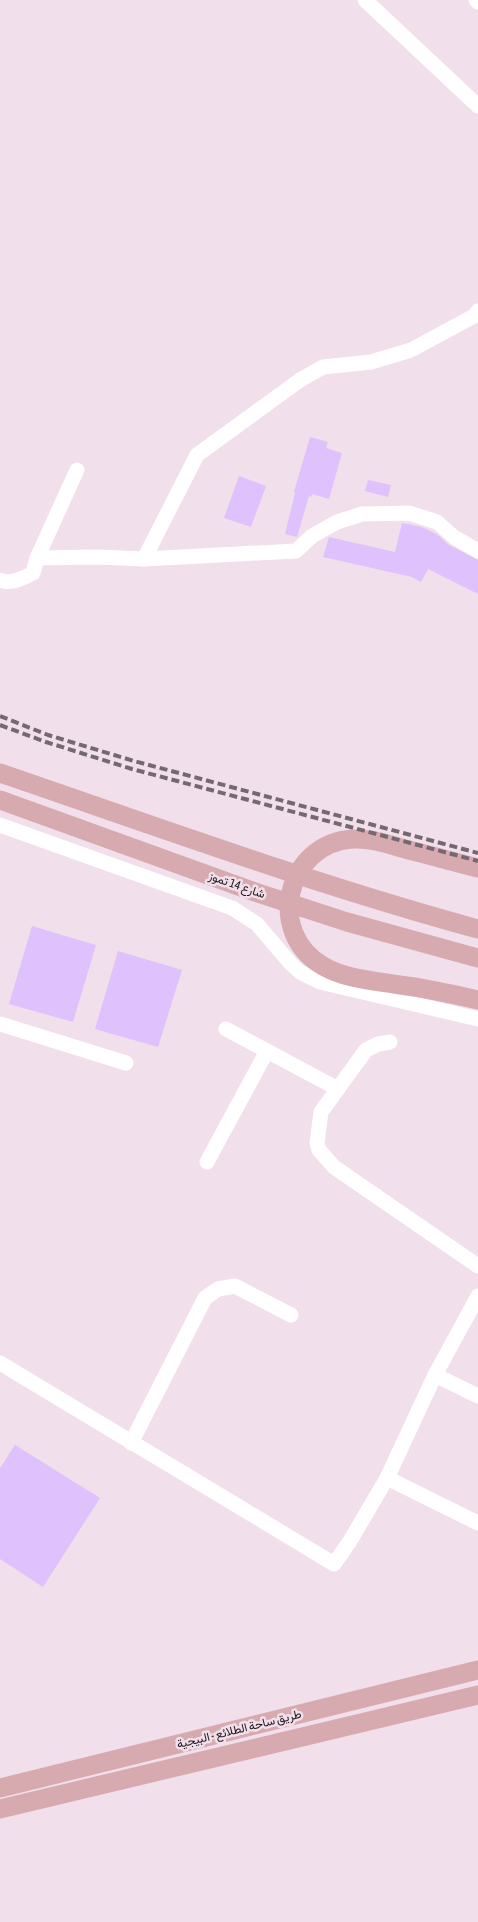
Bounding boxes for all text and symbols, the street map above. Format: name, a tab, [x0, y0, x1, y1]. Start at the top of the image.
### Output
street label: شارع 14 تموز	[205, 868, 267, 903]
street label: طريق ساحة الطلائع - البيجية	[175, 1707, 303, 1753]

